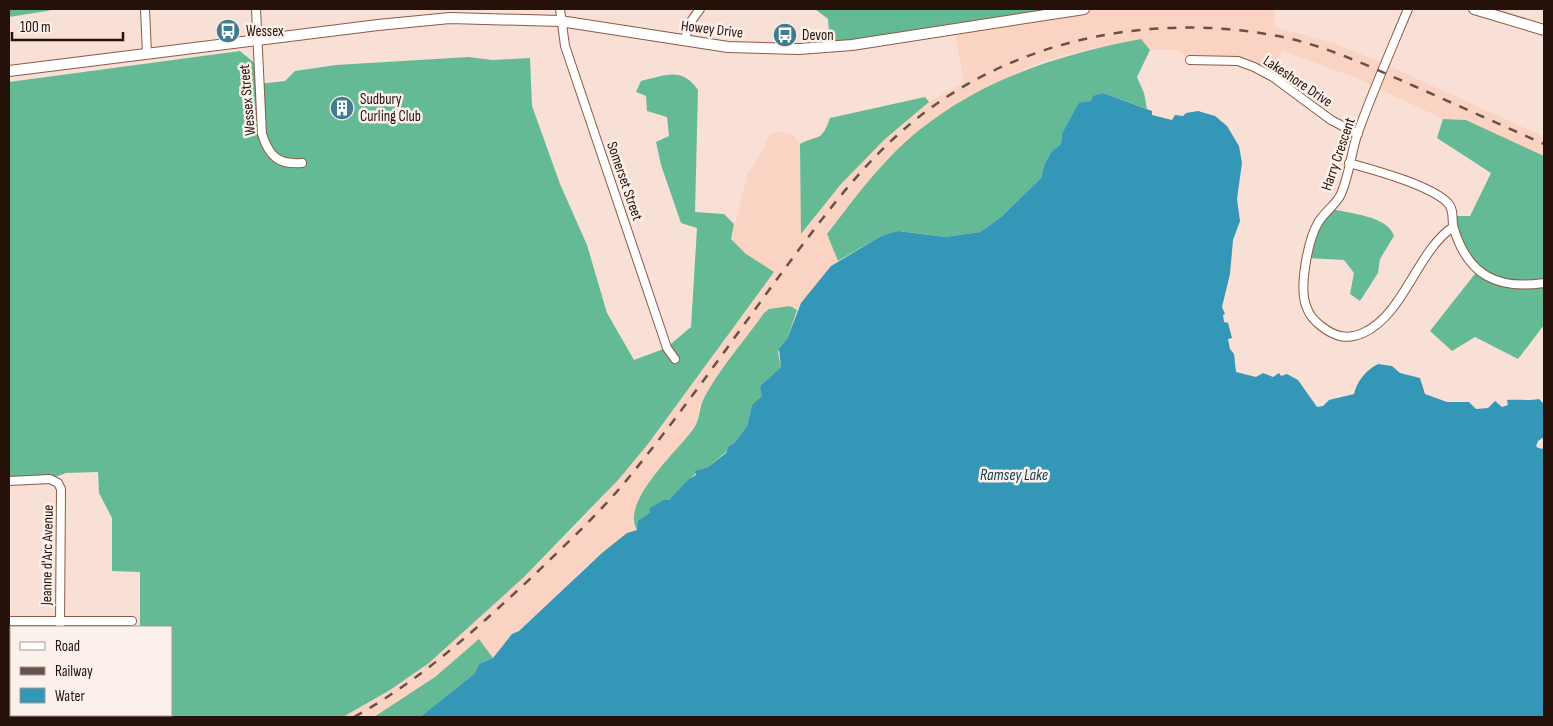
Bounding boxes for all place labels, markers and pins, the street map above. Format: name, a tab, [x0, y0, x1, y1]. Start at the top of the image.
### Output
bus stop icon: Wessex	[215, 18, 241, 44]
place label: Wessex	[246, 22, 284, 41]
bus stop icon: Devon	[772, 22, 798, 48]
place label: Devon	[802, 26, 834, 45]
place label: Sudbury Curling Club	[360, 90, 421, 126]
building icon: Sudbury Curling Club	[329, 95, 355, 121]

